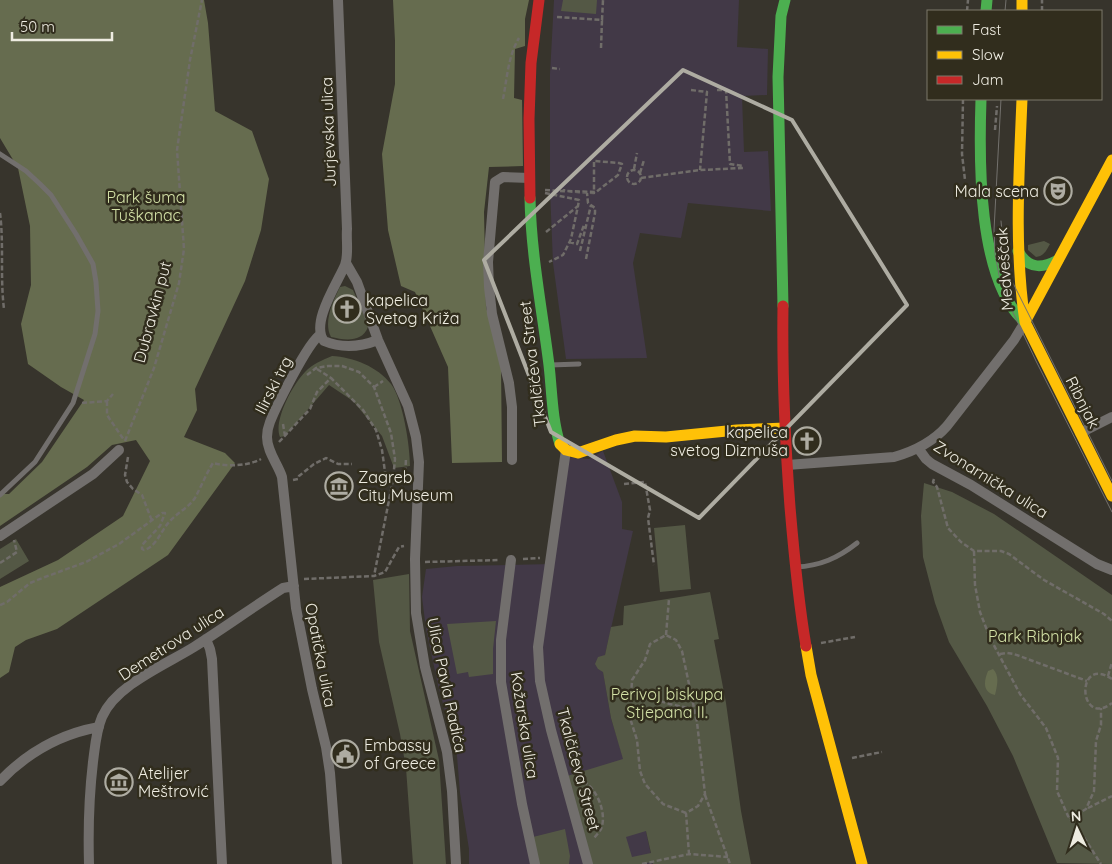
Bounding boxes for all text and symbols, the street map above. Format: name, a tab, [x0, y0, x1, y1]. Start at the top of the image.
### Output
scale bar	[12, 10, 112, 42]
legend	[927, 10, 1102, 100]
text: 50 m	[20, 17, 55, 36]
text: Fast	[972, 20, 1001, 39]
text: Slow	[972, 45, 1004, 64]
text: Jam	[972, 70, 1003, 89]
street label: Jurjevska ulica	[316, 77, 340, 187]
theatre icon: Mala scena	[1043, 176, 1073, 206]
place label: Mala scena	[955, 181, 1039, 201]
park label: Park šuma Tuškanac	[106, 187, 186, 225]
street label: Medveščak	[991, 227, 1017, 311]
street label: Dubravkin put	[129, 259, 175, 365]
place label: kapelica Svetog Križa	[366, 290, 459, 328]
church icon: kapelica Svetog Križa	[332, 294, 362, 324]
street label: Tkalčićeva Street	[514, 300, 550, 428]
street label: Ilirski trg	[250, 353, 296, 417]
street label: Ribnjak	[1061, 373, 1105, 431]
place label: kapelica svetog Dizmuša	[670, 422, 788, 460]
church icon: kapelica svetog Dizmuša	[792, 426, 822, 456]
street label: Zvonarnička ulica	[930, 436, 1052, 522]
place label: Zagreb City Museum	[358, 467, 453, 505]
museum icon: Zagreb City Museum	[324, 471, 354, 501]
street label: Demetrova ulica	[114, 601, 228, 685]
street label: Opatička ulica	[301, 601, 341, 709]
street label: Ulica Pavla Radića	[423, 616, 471, 754]
park label: Park Ribnjak	[988, 626, 1082, 646]
street label: Kožarska ulica	[507, 670, 543, 780]
park label: Perivoj biskupa Stjepana II.	[611, 684, 723, 722]
street label: Tkalčićeva Street	[553, 705, 605, 833]
place label: Embassy of Greece	[364, 735, 436, 773]
public building icon: Embassy of Greece	[330, 739, 360, 769]
place label: Atelijer Meštrović	[138, 763, 209, 801]
museum icon: Atelijer Meštrović	[104, 767, 134, 797]
north arrow	[1052, 804, 1102, 854]
text: N	[1070, 807, 1082, 825]

